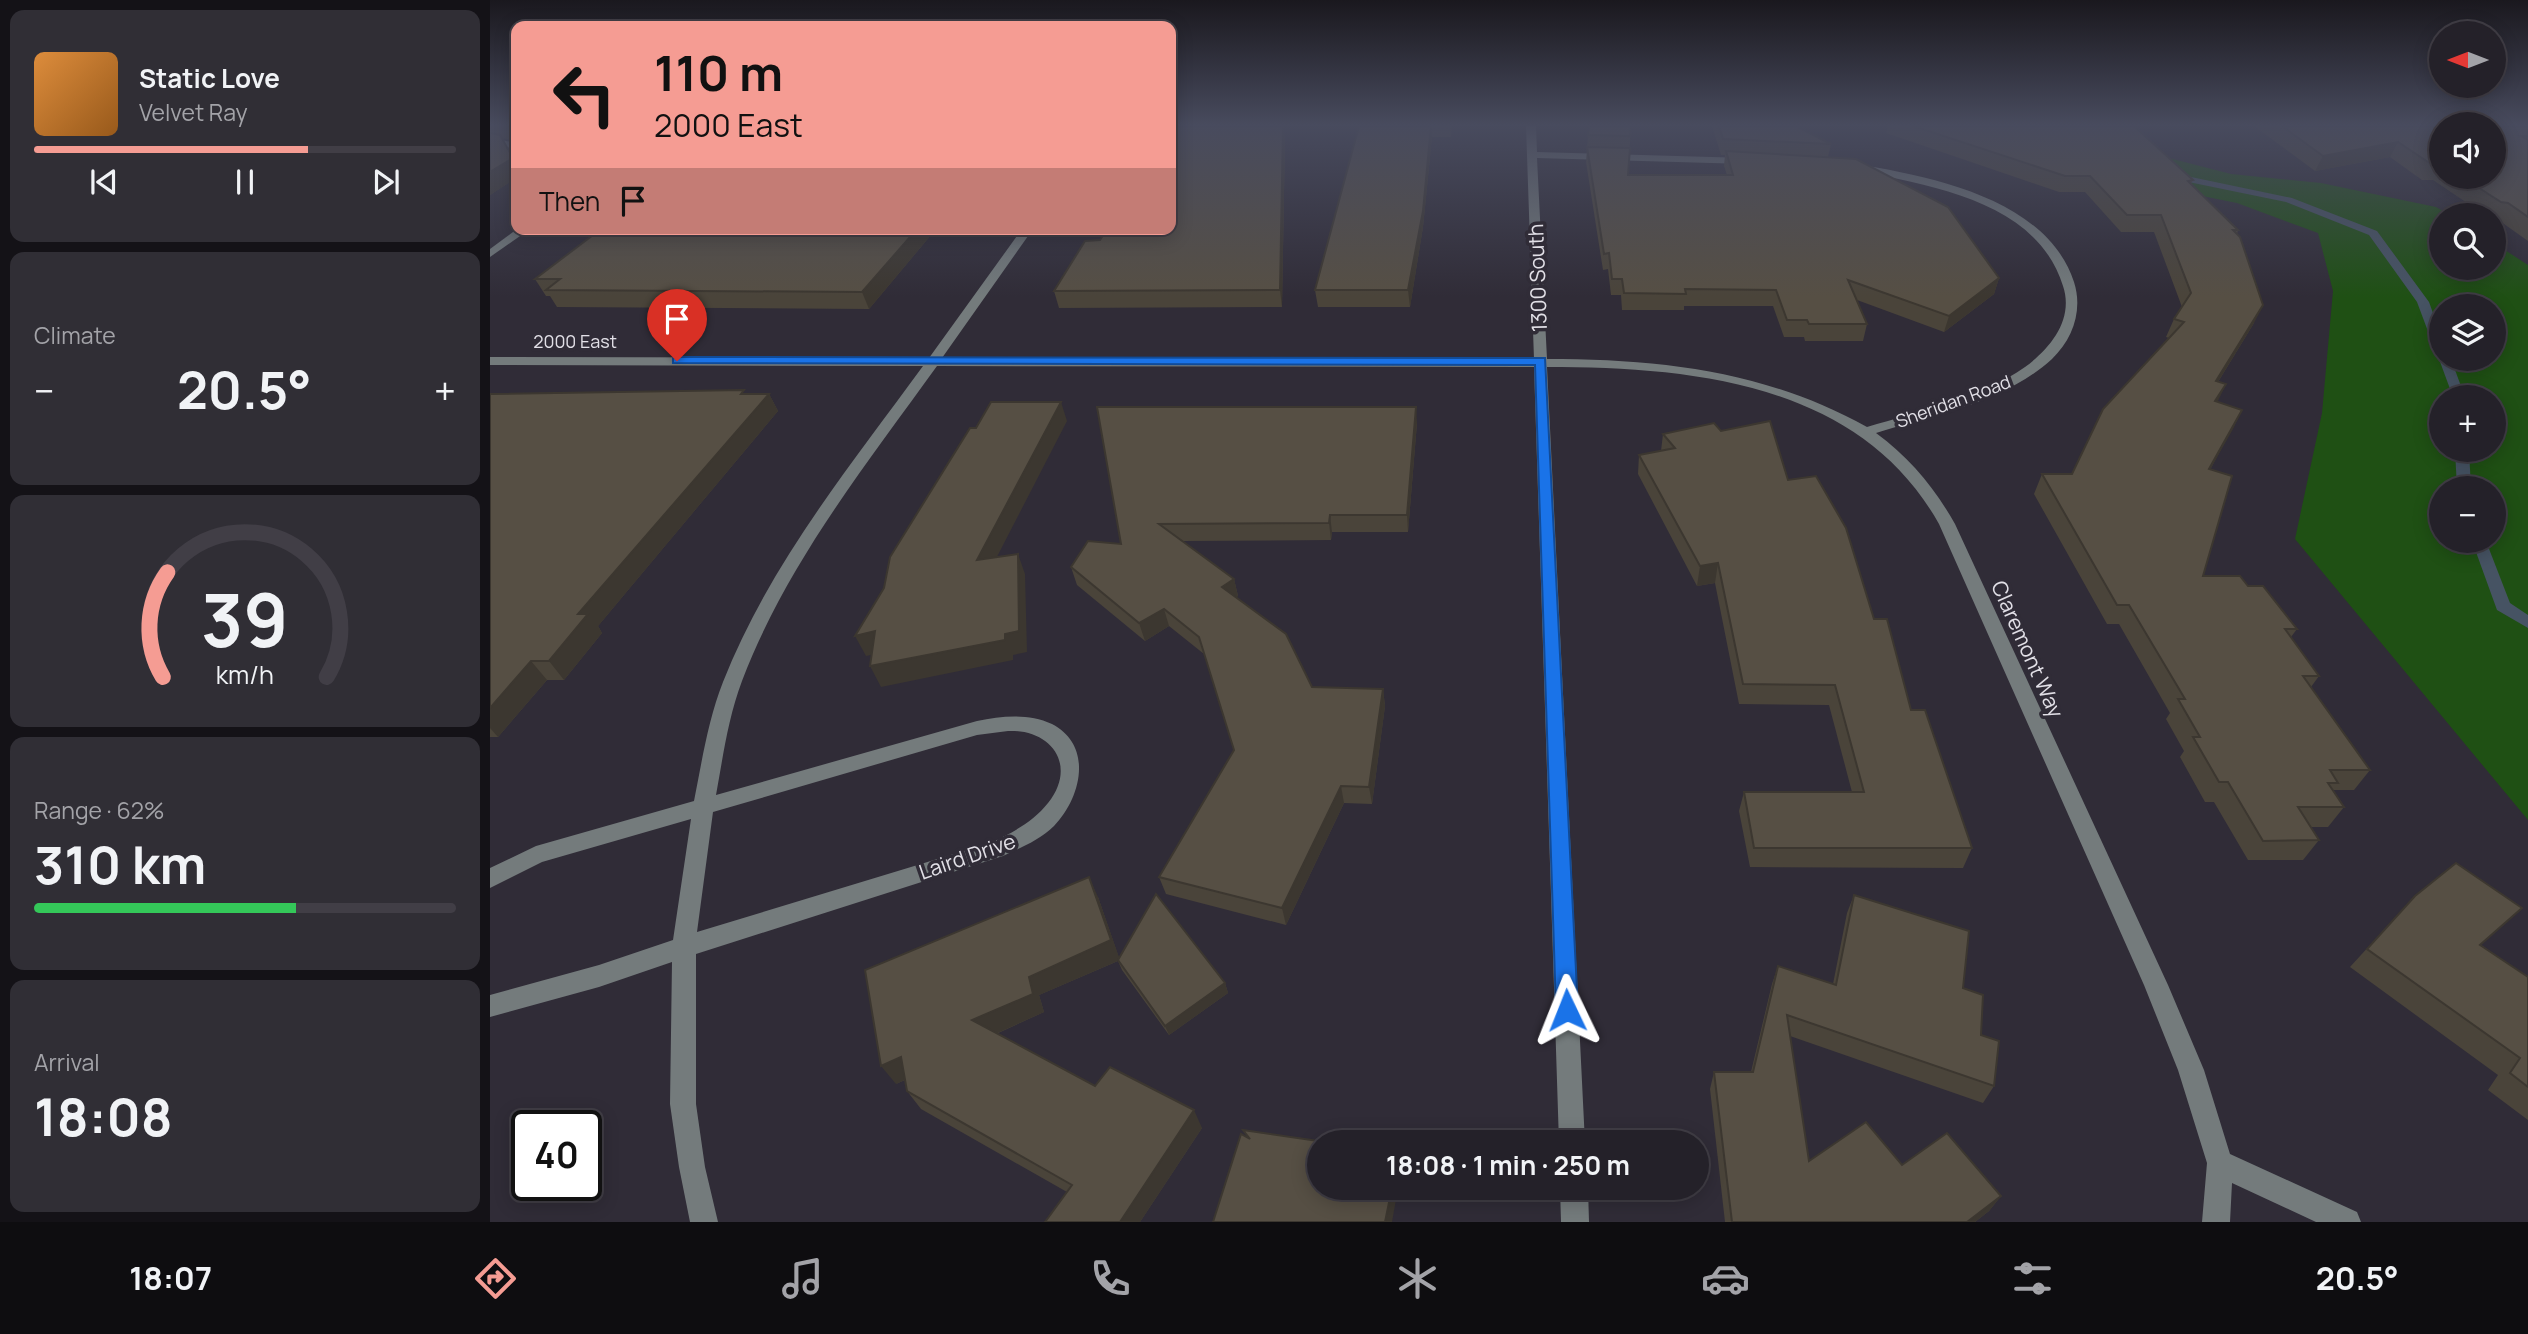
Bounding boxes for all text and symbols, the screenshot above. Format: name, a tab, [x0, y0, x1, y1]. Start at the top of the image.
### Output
north arrow	[2429, 21, 2506, 98]
map controls	[2429, 21, 2506, 553]
text: 110 m	[654, 39, 783, 106]
icon: left	[539, 49, 630, 140]
text: Static Love	[139, 60, 280, 96]
text: Velvet Ray	[139, 96, 248, 128]
text: 2000 East	[654, 103, 803, 147]
button: sound	[2429, 112, 2506, 189]
icon: previous	[85, 163, 123, 201]
icon: pause	[226, 163, 264, 201]
icon: next	[367, 163, 405, 201]
icon: arrive	[614, 182, 652, 220]
text: Then	[539, 183, 600, 219]
button: search	[2429, 203, 2506, 280]
street label: 1300 South	[1521, 223, 1553, 333]
pin	[647, 289, 707, 361]
button: layers	[2429, 294, 2506, 371]
icon: arrive	[658, 300, 696, 338]
text: Climate	[34, 319, 116, 351]
street label: 2000 East	[533, 329, 617, 353]
text: 20.5°	[177, 354, 312, 425]
text: −	[34, 364, 55, 416]
text: +	[434, 364, 456, 416]
street label: Sheridan Road	[1892, 369, 2014, 433]
button: +	[2429, 385, 2506, 462]
button: −	[2429, 476, 2506, 553]
text: 39	[201, 569, 289, 669]
street label: Claremont Way	[1985, 576, 2071, 722]
text: km/h	[216, 657, 274, 692]
text: Range · 62%	[34, 794, 165, 826]
street label: Laird Drive	[915, 826, 1019, 886]
text: 310 km	[34, 829, 206, 900]
position arrow	[1530, 973, 1604, 1047]
text: Arrival	[34, 1046, 100, 1078]
text: 18:08	[34, 1081, 173, 1152]
speed limit sign: 40	[511, 1110, 602, 1201]
text: 18:08 · 1 min · 250 m	[1386, 1147, 1630, 1183]
icon: directions	[471, 1254, 520, 1303]
icon: music	[778, 1254, 827, 1303]
icon: phone	[1086, 1254, 1135, 1303]
icon: climate	[1393, 1254, 1442, 1303]
icon: car	[1701, 1254, 1750, 1303]
icon: filters	[2008, 1254, 2057, 1303]
text: 18:07	[129, 1256, 212, 1300]
text: 20.5°	[2316, 1256, 2399, 1300]

